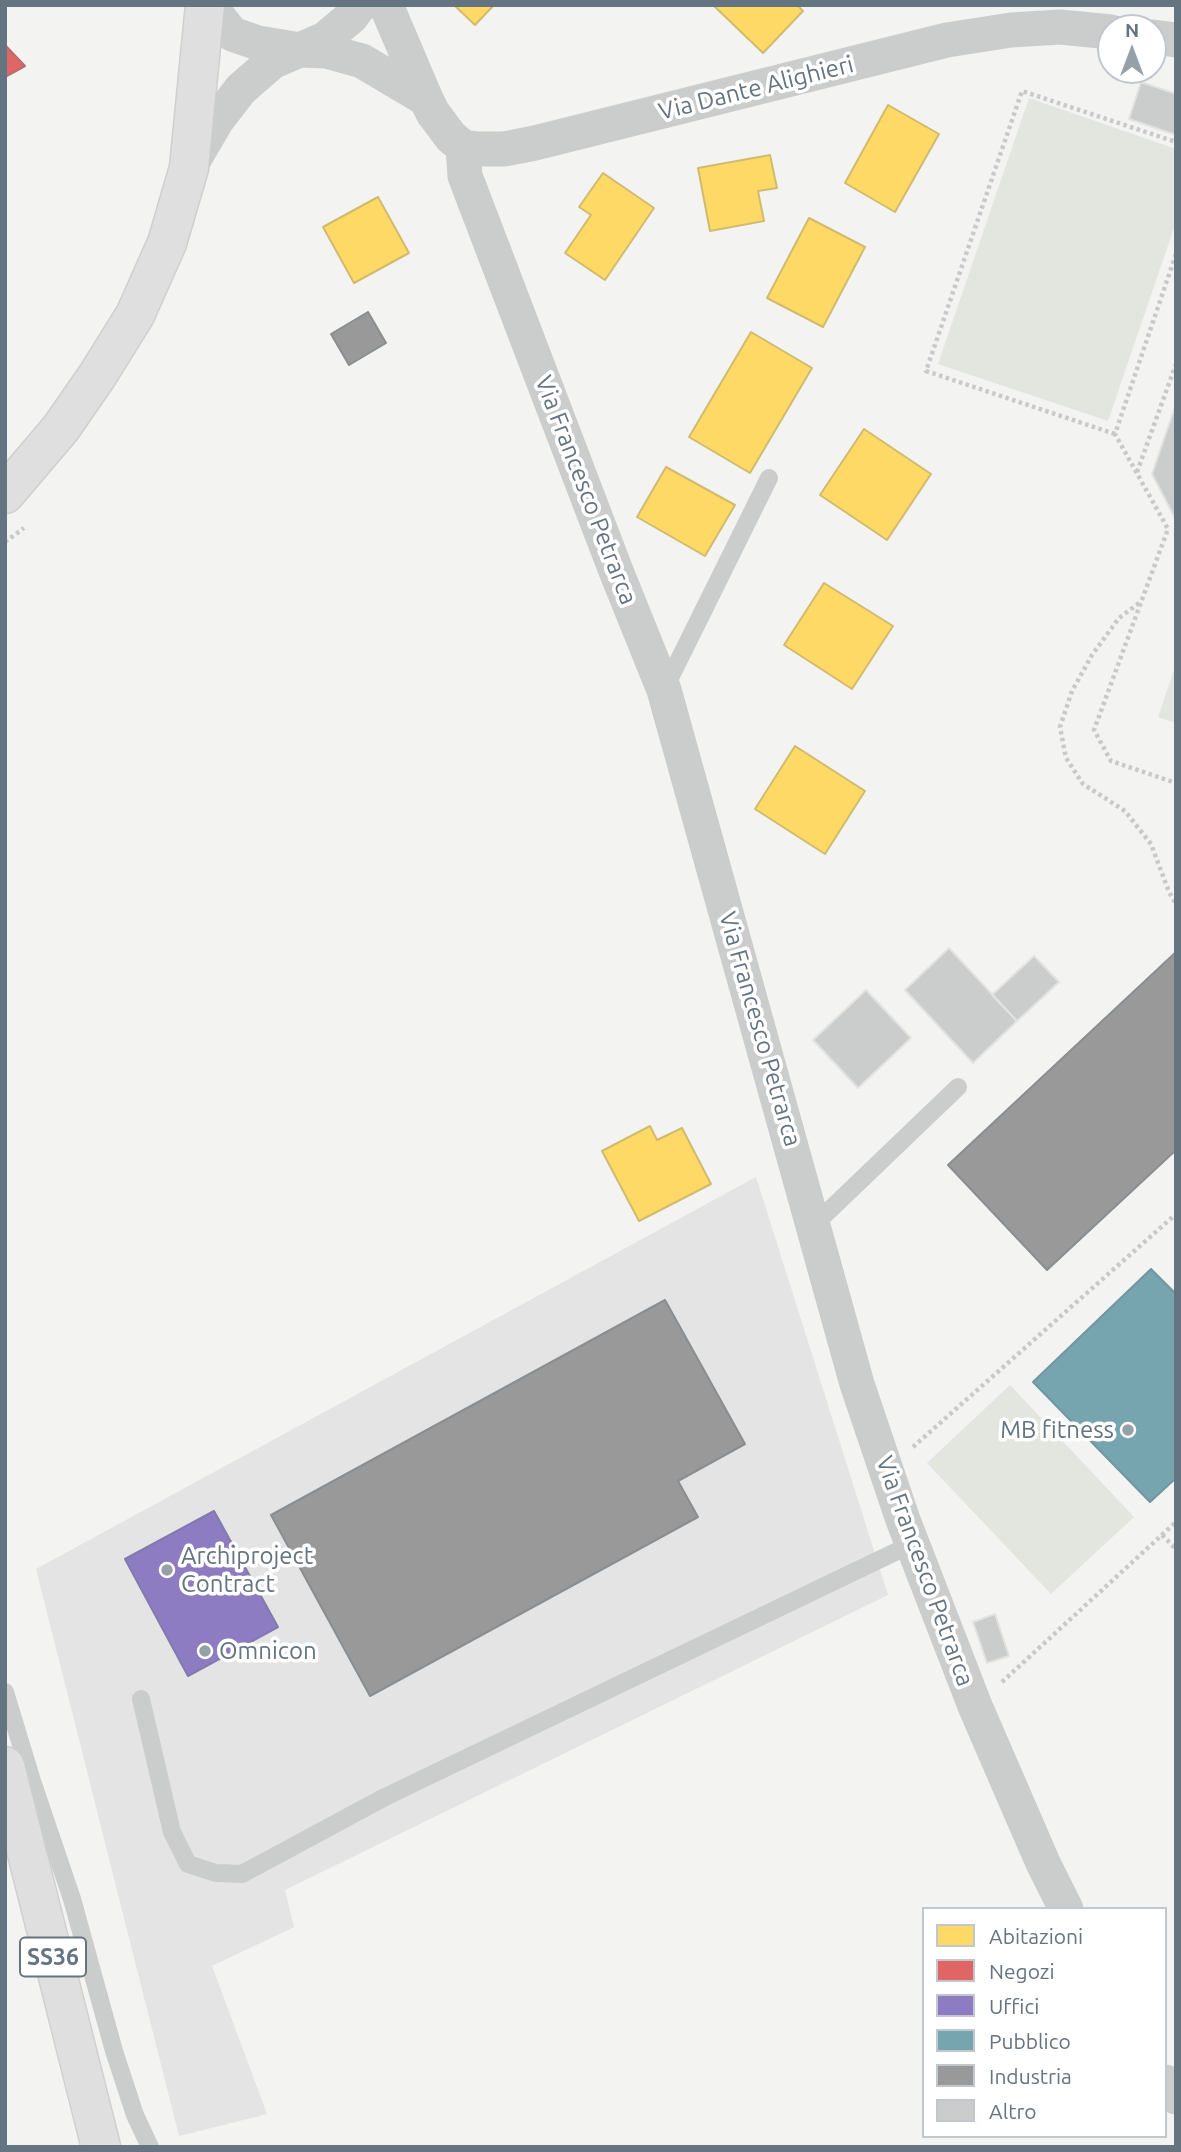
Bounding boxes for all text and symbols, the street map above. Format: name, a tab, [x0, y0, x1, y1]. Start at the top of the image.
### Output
north arrow	[1097, 14, 1167, 84]
text: N	[1125, 19, 1139, 41]
street label: Via Dante Alighieri	[655, 50, 857, 126]
street label: Via Francesco Petrarca	[529, 371, 643, 609]
street label: Via Francesco Petrarca	[713, 908, 807, 1150]
place label: MB fitness	[1000, 1416, 1114, 1444]
marker: MB fitness	[1120, 1422, 1136, 1438]
street label: Via Francesco Petrarca	[870, 1452, 980, 1690]
place label: Archiproject Contract	[181, 1542, 313, 1598]
marker: Archiproject Contract	[159, 1562, 175, 1578]
place label: Omnicon	[219, 1637, 317, 1665]
marker: Omnicon	[197, 1643, 213, 1659]
legend	[922, 1907, 1167, 2138]
text: Abitazioni	[989, 1924, 1083, 1948]
road number: SS36	[20, 1938, 86, 1976]
text: Negozi	[989, 1959, 1055, 1983]
text: Uffici	[989, 1994, 1039, 2018]
text: Pubblico	[989, 2029, 1071, 2053]
text: Industria	[989, 2064, 1072, 2088]
text: Altro	[989, 2099, 1037, 2123]

